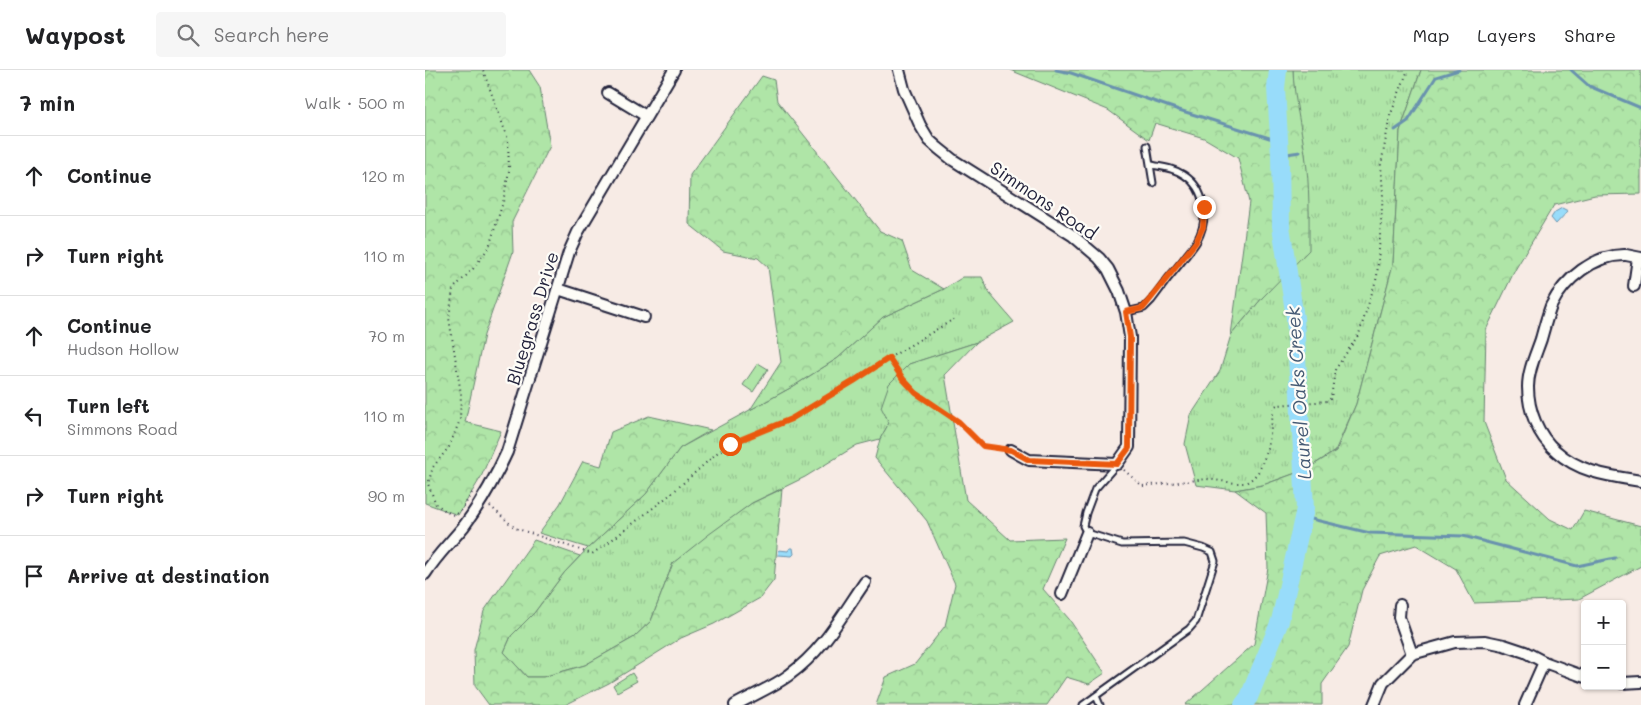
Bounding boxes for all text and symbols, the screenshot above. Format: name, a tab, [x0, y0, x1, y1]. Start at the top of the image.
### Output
search box	[156, 12, 506, 57]
text: Waypost	[25, 19, 126, 50]
icon: search	[174, 21, 202, 49]
text: Search here	[214, 22, 329, 47]
text: Map	[1413, 23, 1449, 47]
text: Layers	[1477, 23, 1536, 47]
text: Share	[1564, 23, 1616, 47]
text: 7 min	[20, 89, 75, 116]
text: Walk · 500 m	[304, 92, 405, 113]
street label: Simmons Road	[986, 155, 1102, 245]
icon: ahead	[20, 162, 48, 190]
text: Continue	[67, 163, 152, 188]
text: 120 m	[361, 165, 405, 186]
route end	[1193, 196, 1216, 219]
icon: right	[20, 242, 48, 270]
text: Turn right	[67, 243, 164, 268]
text: 110 m	[363, 245, 405, 266]
street label: Bluegrass Drive	[500, 248, 564, 388]
water label: Laurel Oaks Creek	[1279, 305, 1317, 480]
text: Continue	[67, 313, 152, 338]
icon: ahead	[20, 322, 48, 350]
text: 70 m	[368, 325, 405, 346]
text: Hudson Hollow	[67, 338, 179, 359]
text: Turn left	[67, 393, 150, 418]
icon: left	[20, 402, 48, 430]
text: 110 m	[363, 405, 405, 426]
text: Simmons Road	[67, 418, 178, 439]
route start	[719, 433, 742, 456]
icon: right	[20, 482, 48, 510]
text: Turn right	[67, 483, 164, 508]
text: 90 m	[368, 485, 405, 506]
icon: arrive	[20, 562, 48, 590]
text: Arrive at destination	[67, 563, 270, 588]
map controls	[1581, 600, 1626, 690]
button: +	[1581, 600, 1626, 645]
button: −	[1581, 645, 1626, 690]

